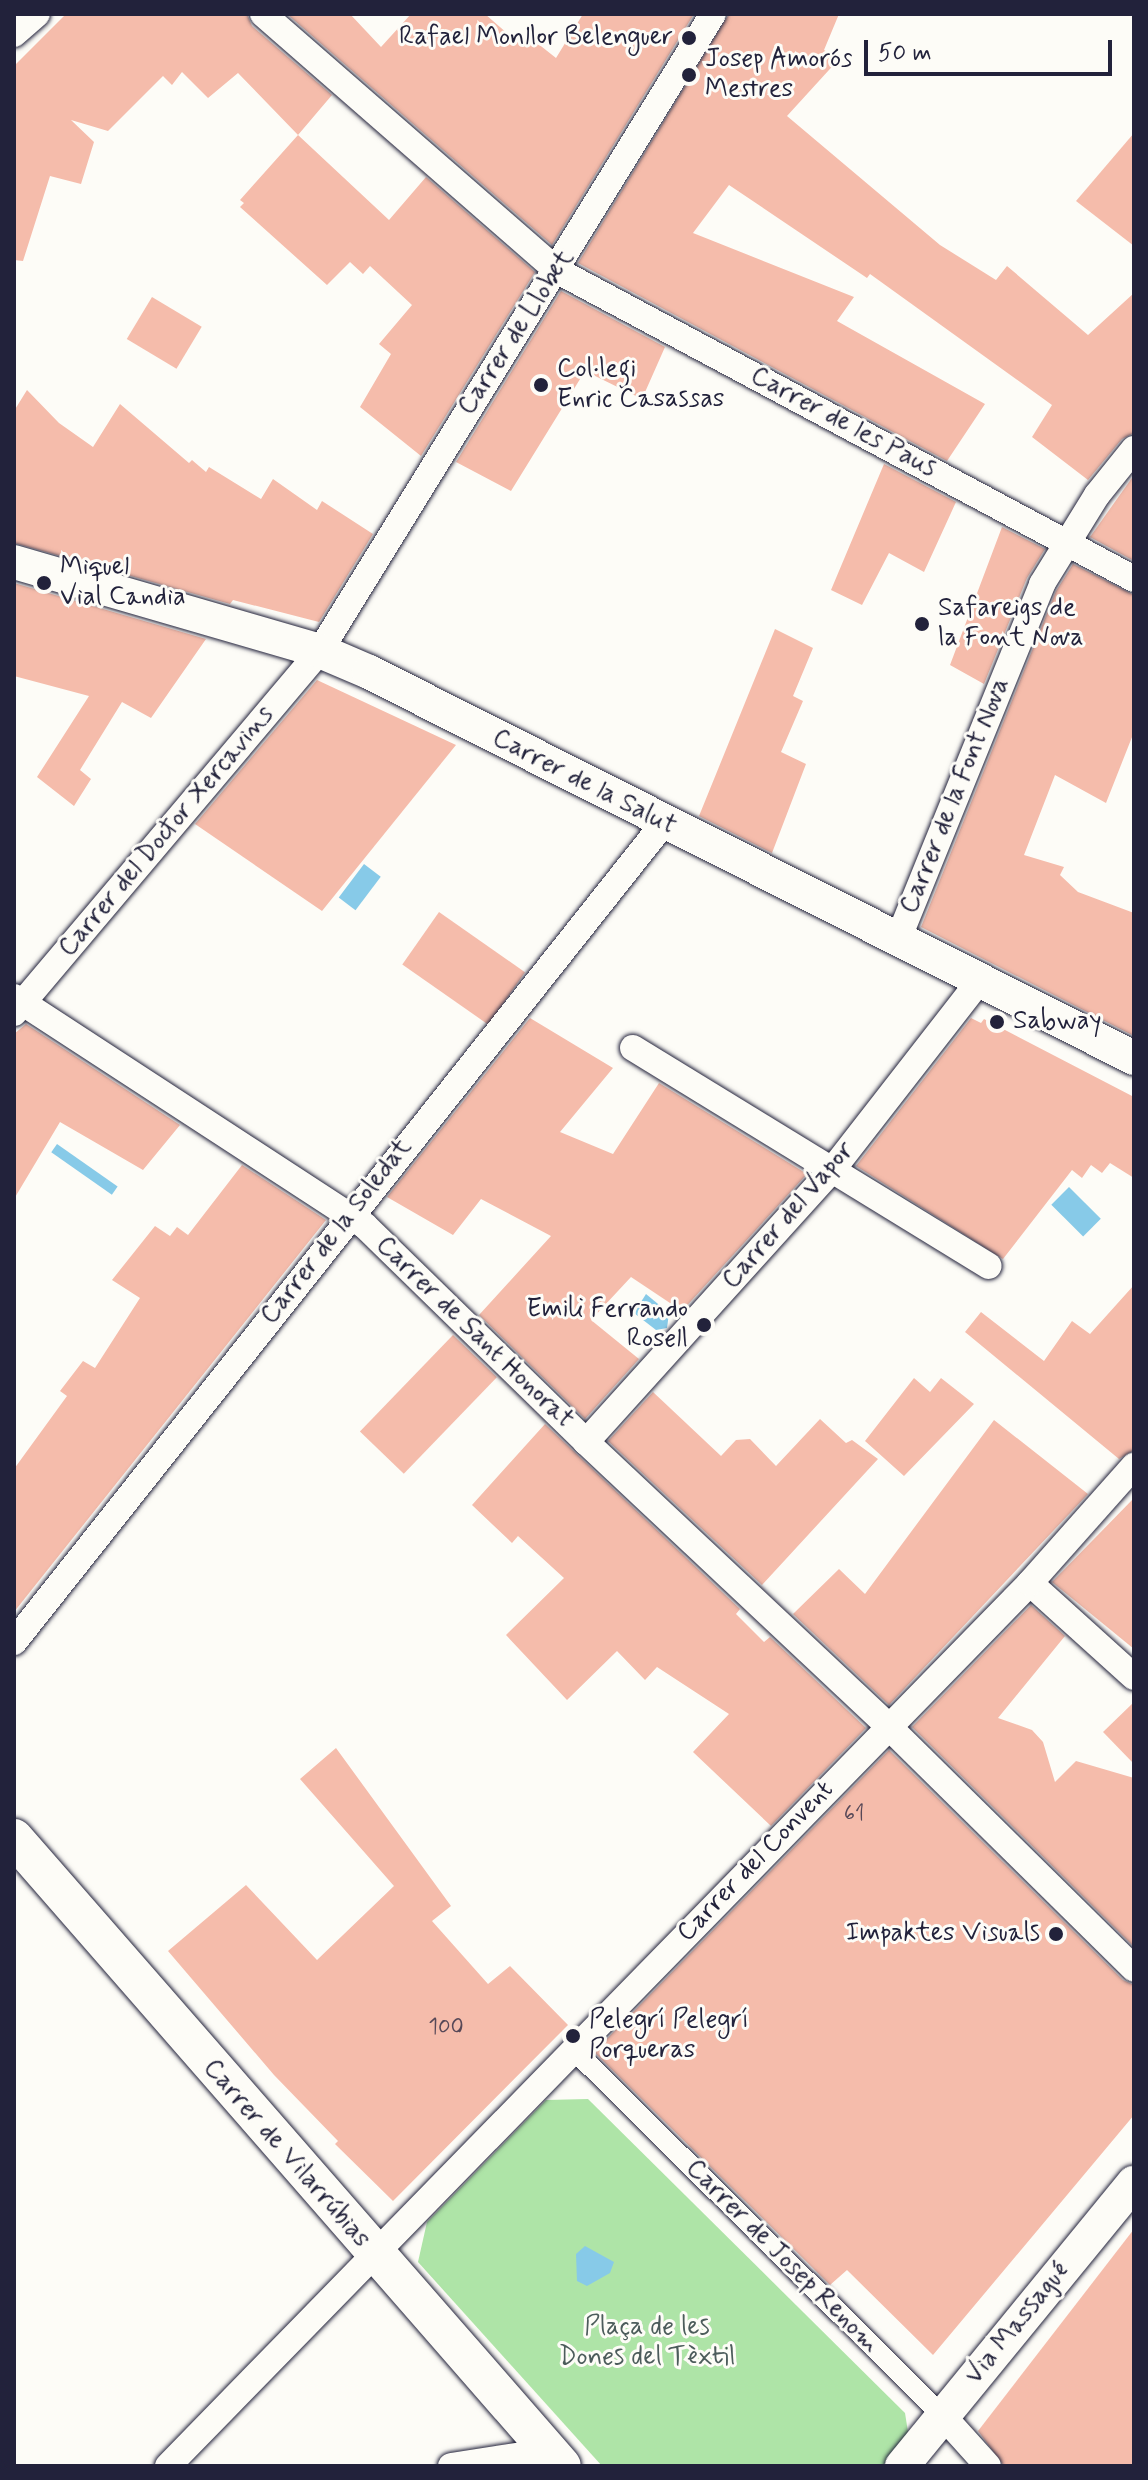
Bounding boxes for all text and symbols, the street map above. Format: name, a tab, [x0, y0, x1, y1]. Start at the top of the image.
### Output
place label: Rafael Monllor Belenguer	[390, 22, 673, 54]
scale bar	[868, 24, 1116, 74]
marker: Rafael Monllor Belenguer	[680, 29, 698, 47]
text: 50 m	[878, 38, 932, 69]
place label: Josep Amorós Mestres	[705, 44, 852, 106]
marker: Josep Amorós Mestres	[680, 66, 698, 84]
street label: Carrer de Llobet	[452, 245, 582, 421]
place label: Col·legi Enric Casassas	[557, 354, 724, 416]
street label: Carrer de les Paus	[746, 362, 940, 484]
marker: Col·legi Enric Casassas	[532, 376, 550, 394]
place label: Miquel Vial Candia	[60, 552, 190, 614]
marker: Miquel Vial Candia	[35, 574, 53, 592]
place label: Safareigs de la Font Nova	[938, 593, 1074, 654]
marker: Safareigs de la Font Nova	[913, 615, 931, 633]
street label: Carrer de la Font Nova	[894, 673, 1018, 919]
street label: Carrer del Doctor Xercavins	[57, 705, 277, 959]
street label: Carrer de la Salut	[489, 724, 679, 842]
place label: Sabway	[1013, 1006, 1102, 1038]
marker: Sabway	[988, 1013, 1006, 1031]
street label: Carrer de la Soledat	[254, 1131, 420, 1333]
street label: Carrer del Vapor	[716, 1136, 862, 1296]
street label: Carrer de Sant Honorat	[366, 1228, 582, 1438]
place label: Emili Ferrando Rosell	[527, 1294, 688, 1356]
marker: Emili Ferrando Rosell	[695, 1316, 713, 1334]
street label: Carrer del Convent	[671, 1775, 841, 1949]
house number: 61	[844, 1802, 864, 1828]
place label: Impaktes Visuals	[848, 1918, 1040, 1950]
marker: Impaktes Visuals	[1047, 1925, 1065, 1943]
place label: Pelegrí Pelegrí Porqueras	[589, 2005, 749, 2066]
house number: 100	[428, 2015, 464, 2041]
marker: Pelegrí Pelegrí Porqueras	[564, 2027, 582, 2045]
street label: Carrer de Vilarrúbias	[197, 2055, 375, 2253]
street label: Carrer de Josep Renom	[678, 2153, 886, 2361]
street label: Via Massagué	[959, 2256, 1077, 2392]
park label: Plaça de les Dones del Tèxtil	[559, 2312, 735, 2374]

